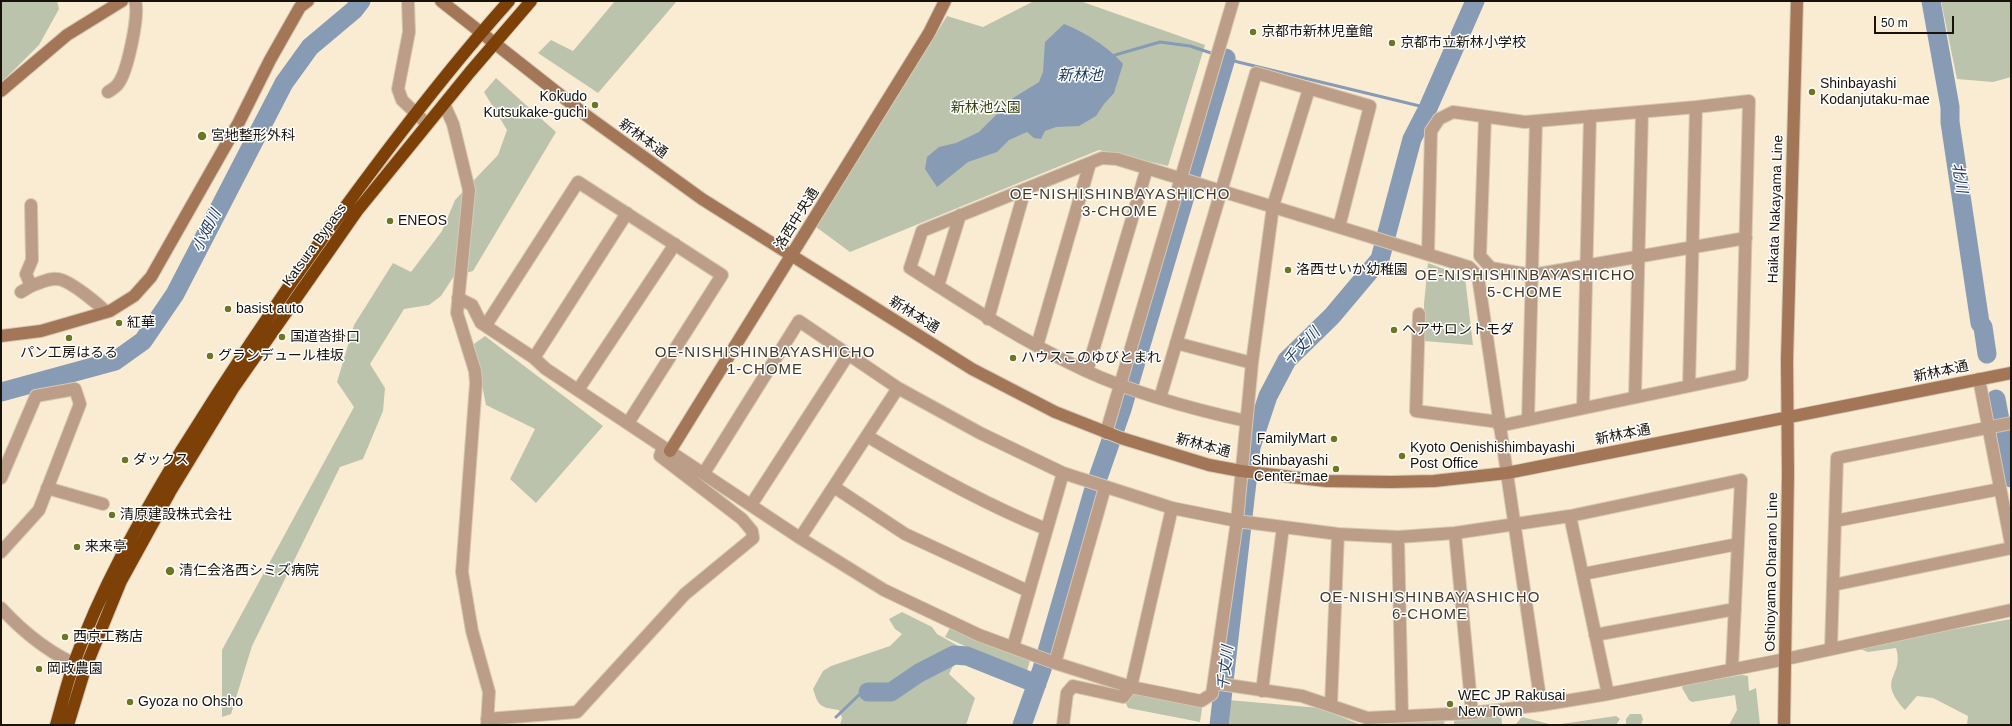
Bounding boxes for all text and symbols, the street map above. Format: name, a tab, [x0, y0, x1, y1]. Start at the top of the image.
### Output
scale bar	[1876, 8, 1956, 34]
text: 50 m	[1881, 16, 1908, 30]
place label: 京都市新林児童館	[1261, 24, 1373, 40]
marker: 京都市新林児童館	[1248, 27, 1258, 37]
place label: 京都市立新林小学校	[1400, 35, 1526, 51]
marker: 京都市立新林小学校	[1387, 38, 1397, 48]
water label: 新林池	[1058, 67, 1102, 85]
place label: Shinbayashi Kodanjutaku-mae	[1820, 76, 1930, 108]
marker: Shinbayashi Kodanjutaku-mae	[1807, 87, 1817, 97]
place label: Kokudo Kutsukake-guchi	[483, 89, 587, 122]
marker: Kokudo Kutsukake-guchi	[590, 100, 600, 110]
park label: 新林池公園	[951, 100, 1021, 116]
street label: 新林本通	[615, 116, 671, 162]
place label: 宮地整形外科	[211, 128, 295, 144]
marker: 宮地整形外科	[196, 130, 208, 142]
street label: Haikata Nakayama Line	[1765, 134, 1787, 284]
water label: 北川	[1948, 162, 1970, 194]
street label: 洛西中央通	[771, 185, 823, 253]
district label: OE-NISHISHINBAYASHICHO 3-CHOME	[1010, 186, 1230, 221]
street label: Katsura Bypass	[279, 200, 351, 290]
water label: 小畑川	[189, 207, 225, 255]
place label: ENEOS	[398, 213, 447, 229]
marker: ENEOS	[385, 216, 395, 226]
place label: 洛西せいか幼稚園	[1296, 262, 1408, 278]
marker: 洛西せいか幼稚園	[1283, 265, 1293, 275]
district label: OE-NISHISHINBAYASHICHO 5-CHOME	[1415, 267, 1635, 302]
street label: 新林本通	[886, 293, 942, 337]
place label: basist auto	[236, 301, 304, 317]
marker: basist auto	[223, 304, 233, 314]
place label: 紅華	[127, 315, 155, 331]
marker: 紅華	[114, 318, 124, 328]
place label: ヘアサロントモダ	[1402, 322, 1514, 338]
water label: 千丈川	[1280, 324, 1324, 370]
marker: ヘアサロントモダ	[1389, 325, 1399, 335]
place label: 国道沓掛口	[290, 329, 360, 345]
marker: 国道沓掛口	[277, 332, 287, 342]
marker: パン工房はるる	[64, 333, 74, 343]
district label: OE-NISHISHINBAYASHICHO 1-CHOME	[655, 344, 875, 379]
place label: パン工房はるる	[20, 345, 118, 361]
place label: グランデュール桂坂	[218, 348, 344, 364]
place label: ハウスこのゆびとまれ	[1021, 350, 1161, 366]
marker: グランデュール桂坂	[205, 351, 215, 361]
marker: ハウスこのゆびとまれ	[1008, 353, 1018, 363]
street label: 新林本通	[1912, 358, 1970, 386]
street label: 新林本通	[1594, 421, 1652, 449]
street label: 新林本通	[1174, 431, 1232, 461]
place label: FamilyMart	[1257, 431, 1326, 447]
marker: FamilyMart	[1329, 434, 1339, 444]
place label: Kyoto Oenishishimbayashi Post Office	[1410, 440, 1575, 472]
marker: Kyoto Oenishishimbayashi Post Office	[1397, 451, 1407, 461]
place label: ダックス	[133, 452, 189, 468]
place label: Shinbayashi Center-mae	[1252, 453, 1328, 486]
marker: ダックス	[120, 455, 130, 465]
marker: Shinbayashi Center-mae	[1331, 464, 1341, 474]
street label: Oshioyama Oharano Line	[1762, 492, 1782, 652]
place label: 清原建設株式会社	[120, 507, 232, 523]
marker: 清原建設株式会社	[107, 510, 117, 520]
place label: 来来亭	[85, 539, 127, 555]
marker: 来来亭	[72, 542, 82, 552]
place label: 清仁会洛西シミズ病院	[179, 563, 319, 579]
marker: 清仁会洛西シミズ病院	[164, 565, 176, 577]
district label: OE-NISHISHINBAYASHICHO 6-CHOME	[1320, 589, 1540, 624]
place label: 西京工務店	[73, 629, 143, 645]
marker: 西京工務店	[60, 632, 70, 642]
water label: 千丈川	[1215, 645, 1237, 691]
place label: 岡政農園	[47, 661, 103, 677]
marker: 岡政農園	[34, 664, 44, 674]
place label: WEC JP Rakusai New Town	[1458, 688, 1565, 720]
place label: Gyoza no Ohsho	[138, 694, 243, 710]
marker: Gyoza no Ohsho	[125, 697, 135, 707]
marker: WEC JP Rakusai New Town	[1445, 699, 1455, 709]

